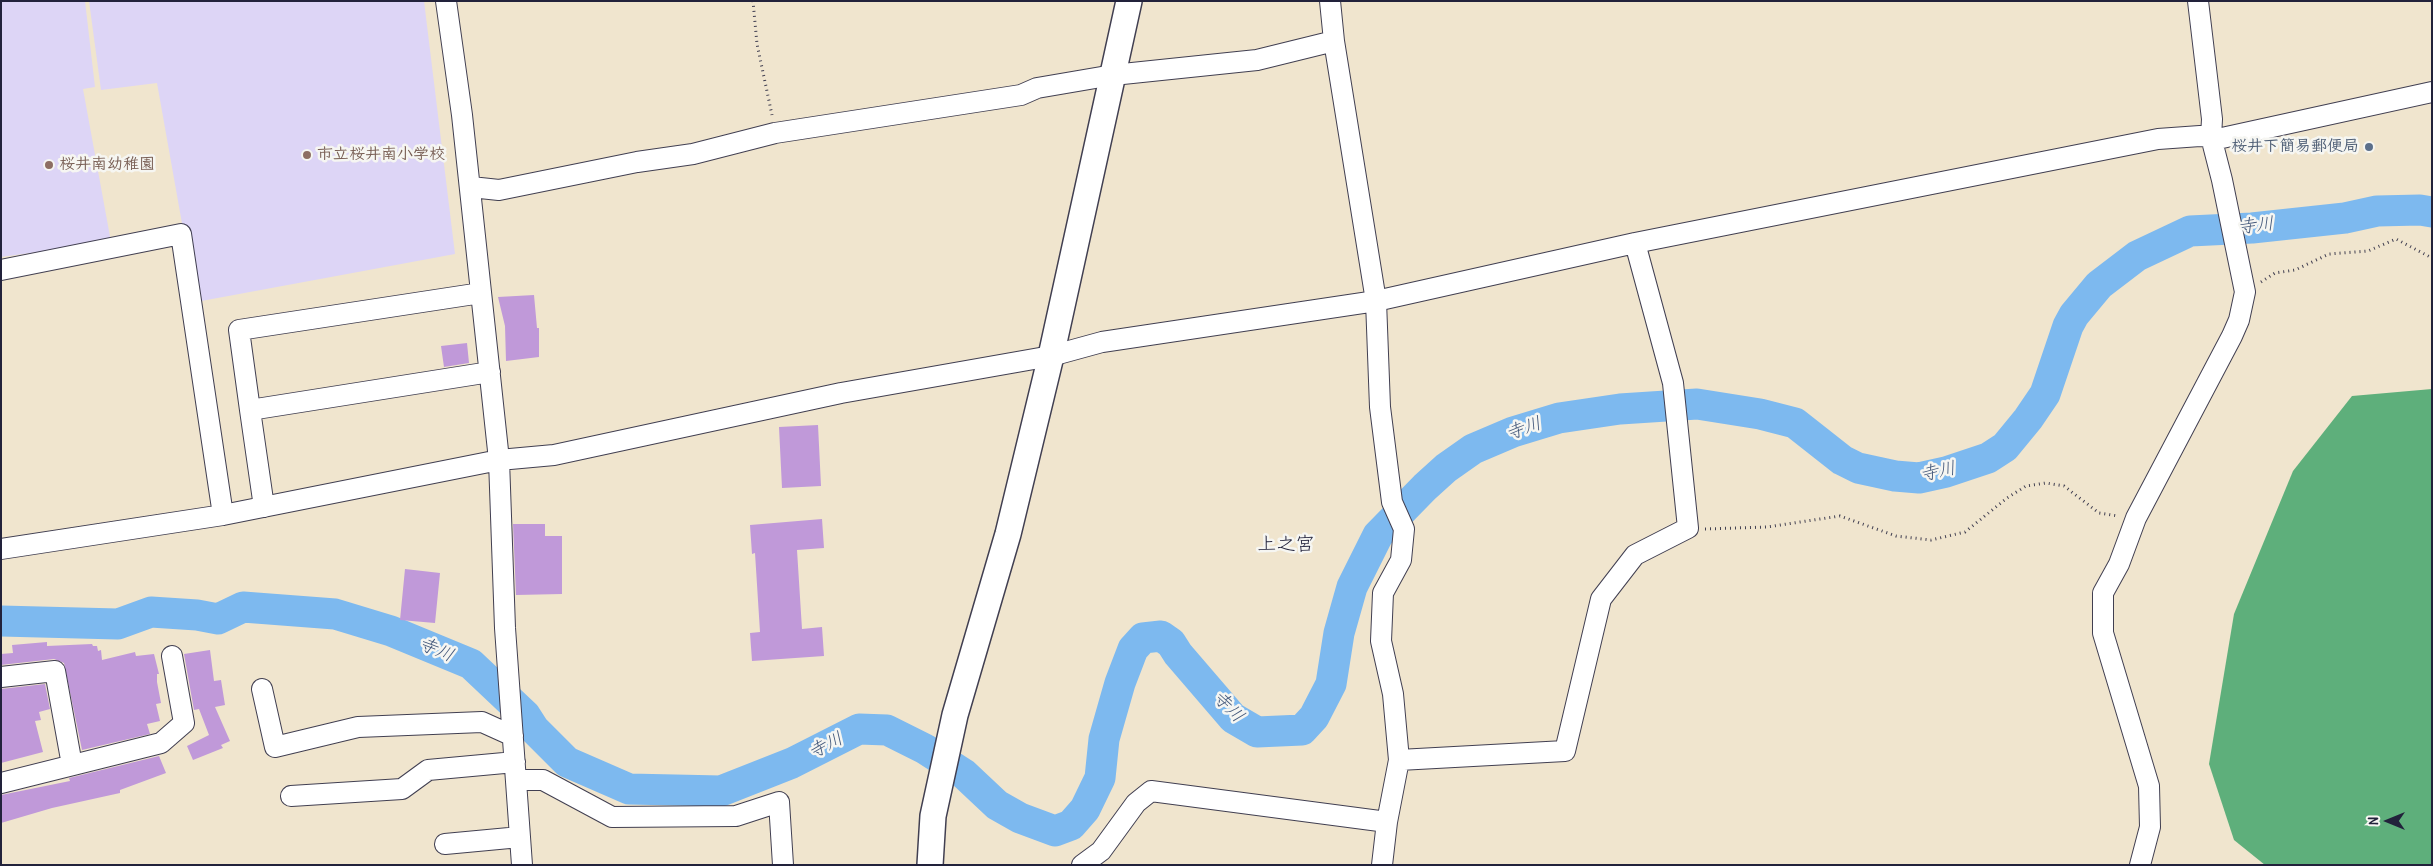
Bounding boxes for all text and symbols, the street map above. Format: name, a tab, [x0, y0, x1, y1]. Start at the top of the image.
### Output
place label: 桜井下簡易郵便局	[2231, 137, 2359, 157]
marker: 桜井下簡易郵便局	[2363, 141, 2375, 153]
place label: 市立桜井南小学校	[317, 145, 445, 165]
marker: 市立桜井南小学校	[301, 149, 313, 161]
place label: 桜井南幼稚園	[59, 155, 155, 175]
marker: 桜井南幼稚園	[43, 159, 55, 171]
water label: 寺川	[2237, 213, 2275, 239]
water label: 寺川	[1503, 413, 1545, 445]
water label: 寺川	[1918, 458, 1958, 486]
district label: 上之宮	[1258, 534, 1314, 556]
water label: 寺川	[415, 633, 457, 667]
water label: 寺川	[1208, 687, 1248, 727]
water label: 寺川	[805, 728, 847, 764]
north arrow	[2363, 796, 2413, 846]
text: N	[2363, 817, 2382, 825]

